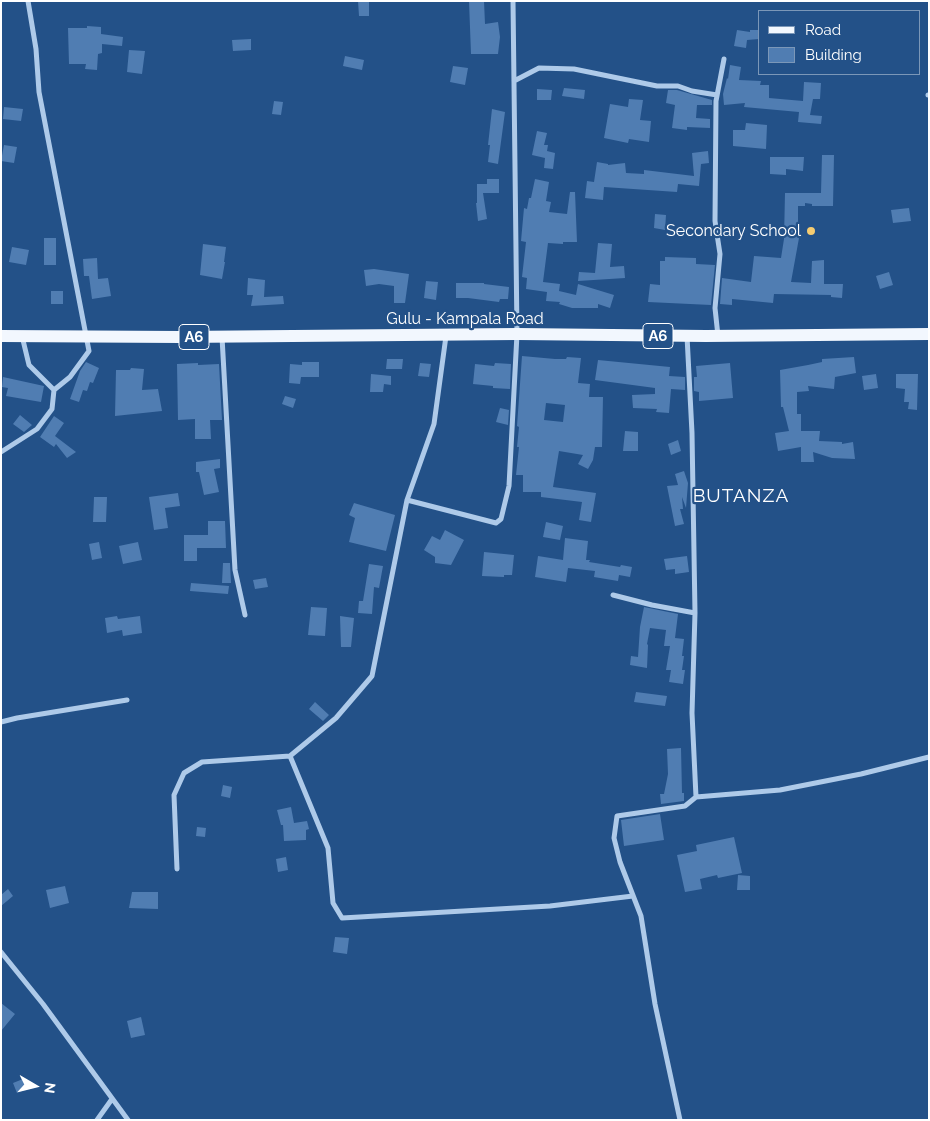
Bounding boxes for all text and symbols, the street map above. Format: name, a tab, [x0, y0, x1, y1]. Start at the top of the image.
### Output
legend	[758, 10, 920, 75]
text: Road	[805, 21, 841, 39]
text: Building	[805, 46, 862, 64]
place label: Secondary School	[666, 221, 801, 241]
marker: Secondary School	[805, 225, 817, 237]
street label: Gulu - Kampala Road	[386, 309, 544, 329]
road number: A6	[179, 324, 209, 350]
road number: A6	[643, 324, 673, 348]
district label: BUTANZA	[692, 485, 790, 507]
north arrow	[10, 1061, 60, 1111]
text: N	[41, 1082, 59, 1094]

